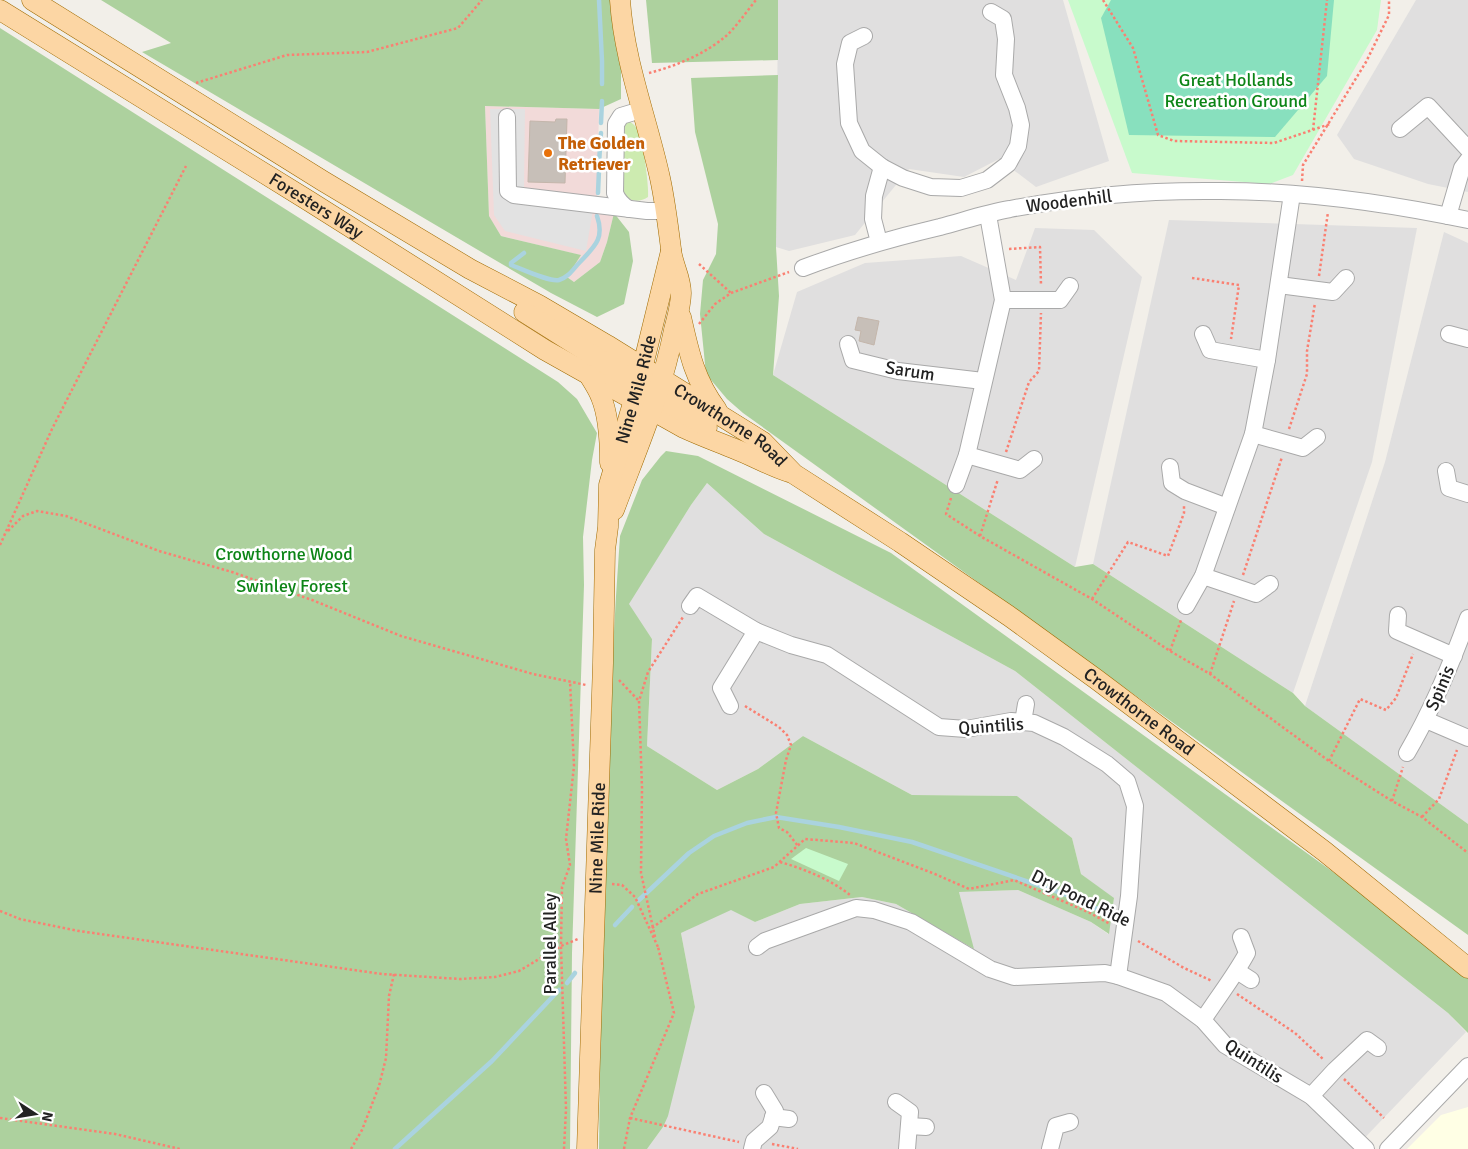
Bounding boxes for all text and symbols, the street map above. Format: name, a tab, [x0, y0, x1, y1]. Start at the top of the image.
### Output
park label: Great Hollands Recreation Ground	[1164, 69, 1308, 112]
place label: The Golden Retriever	[558, 132, 645, 175]
marker: The Golden Retriever	[542, 147, 554, 159]
street label: Foresters Way	[265, 168, 368, 244]
street label: Woodenhill	[1025, 185, 1113, 217]
street label: Nine Mile Ride	[611, 333, 661, 446]
street label: Sarum	[884, 356, 936, 386]
street label: Crowthorne Road	[670, 378, 792, 471]
park label: Crowthorne Wood	[215, 543, 353, 565]
park label: Swinley Forest	[236, 575, 348, 597]
street label: Spinis	[1421, 662, 1459, 714]
street label: Crowthorne Road	[1079, 663, 1199, 760]
street label: Quintilis	[958, 713, 1025, 739]
street label: Nine Mile Ride	[584, 782, 610, 894]
street label: Dry Pond Ride	[1028, 864, 1134, 932]
street label: Parallel Alley	[539, 893, 561, 995]
street label: Quintilis	[1221, 1034, 1288, 1088]
north arrow	[10, 1089, 60, 1139]
text: N	[38, 1110, 57, 1123]

